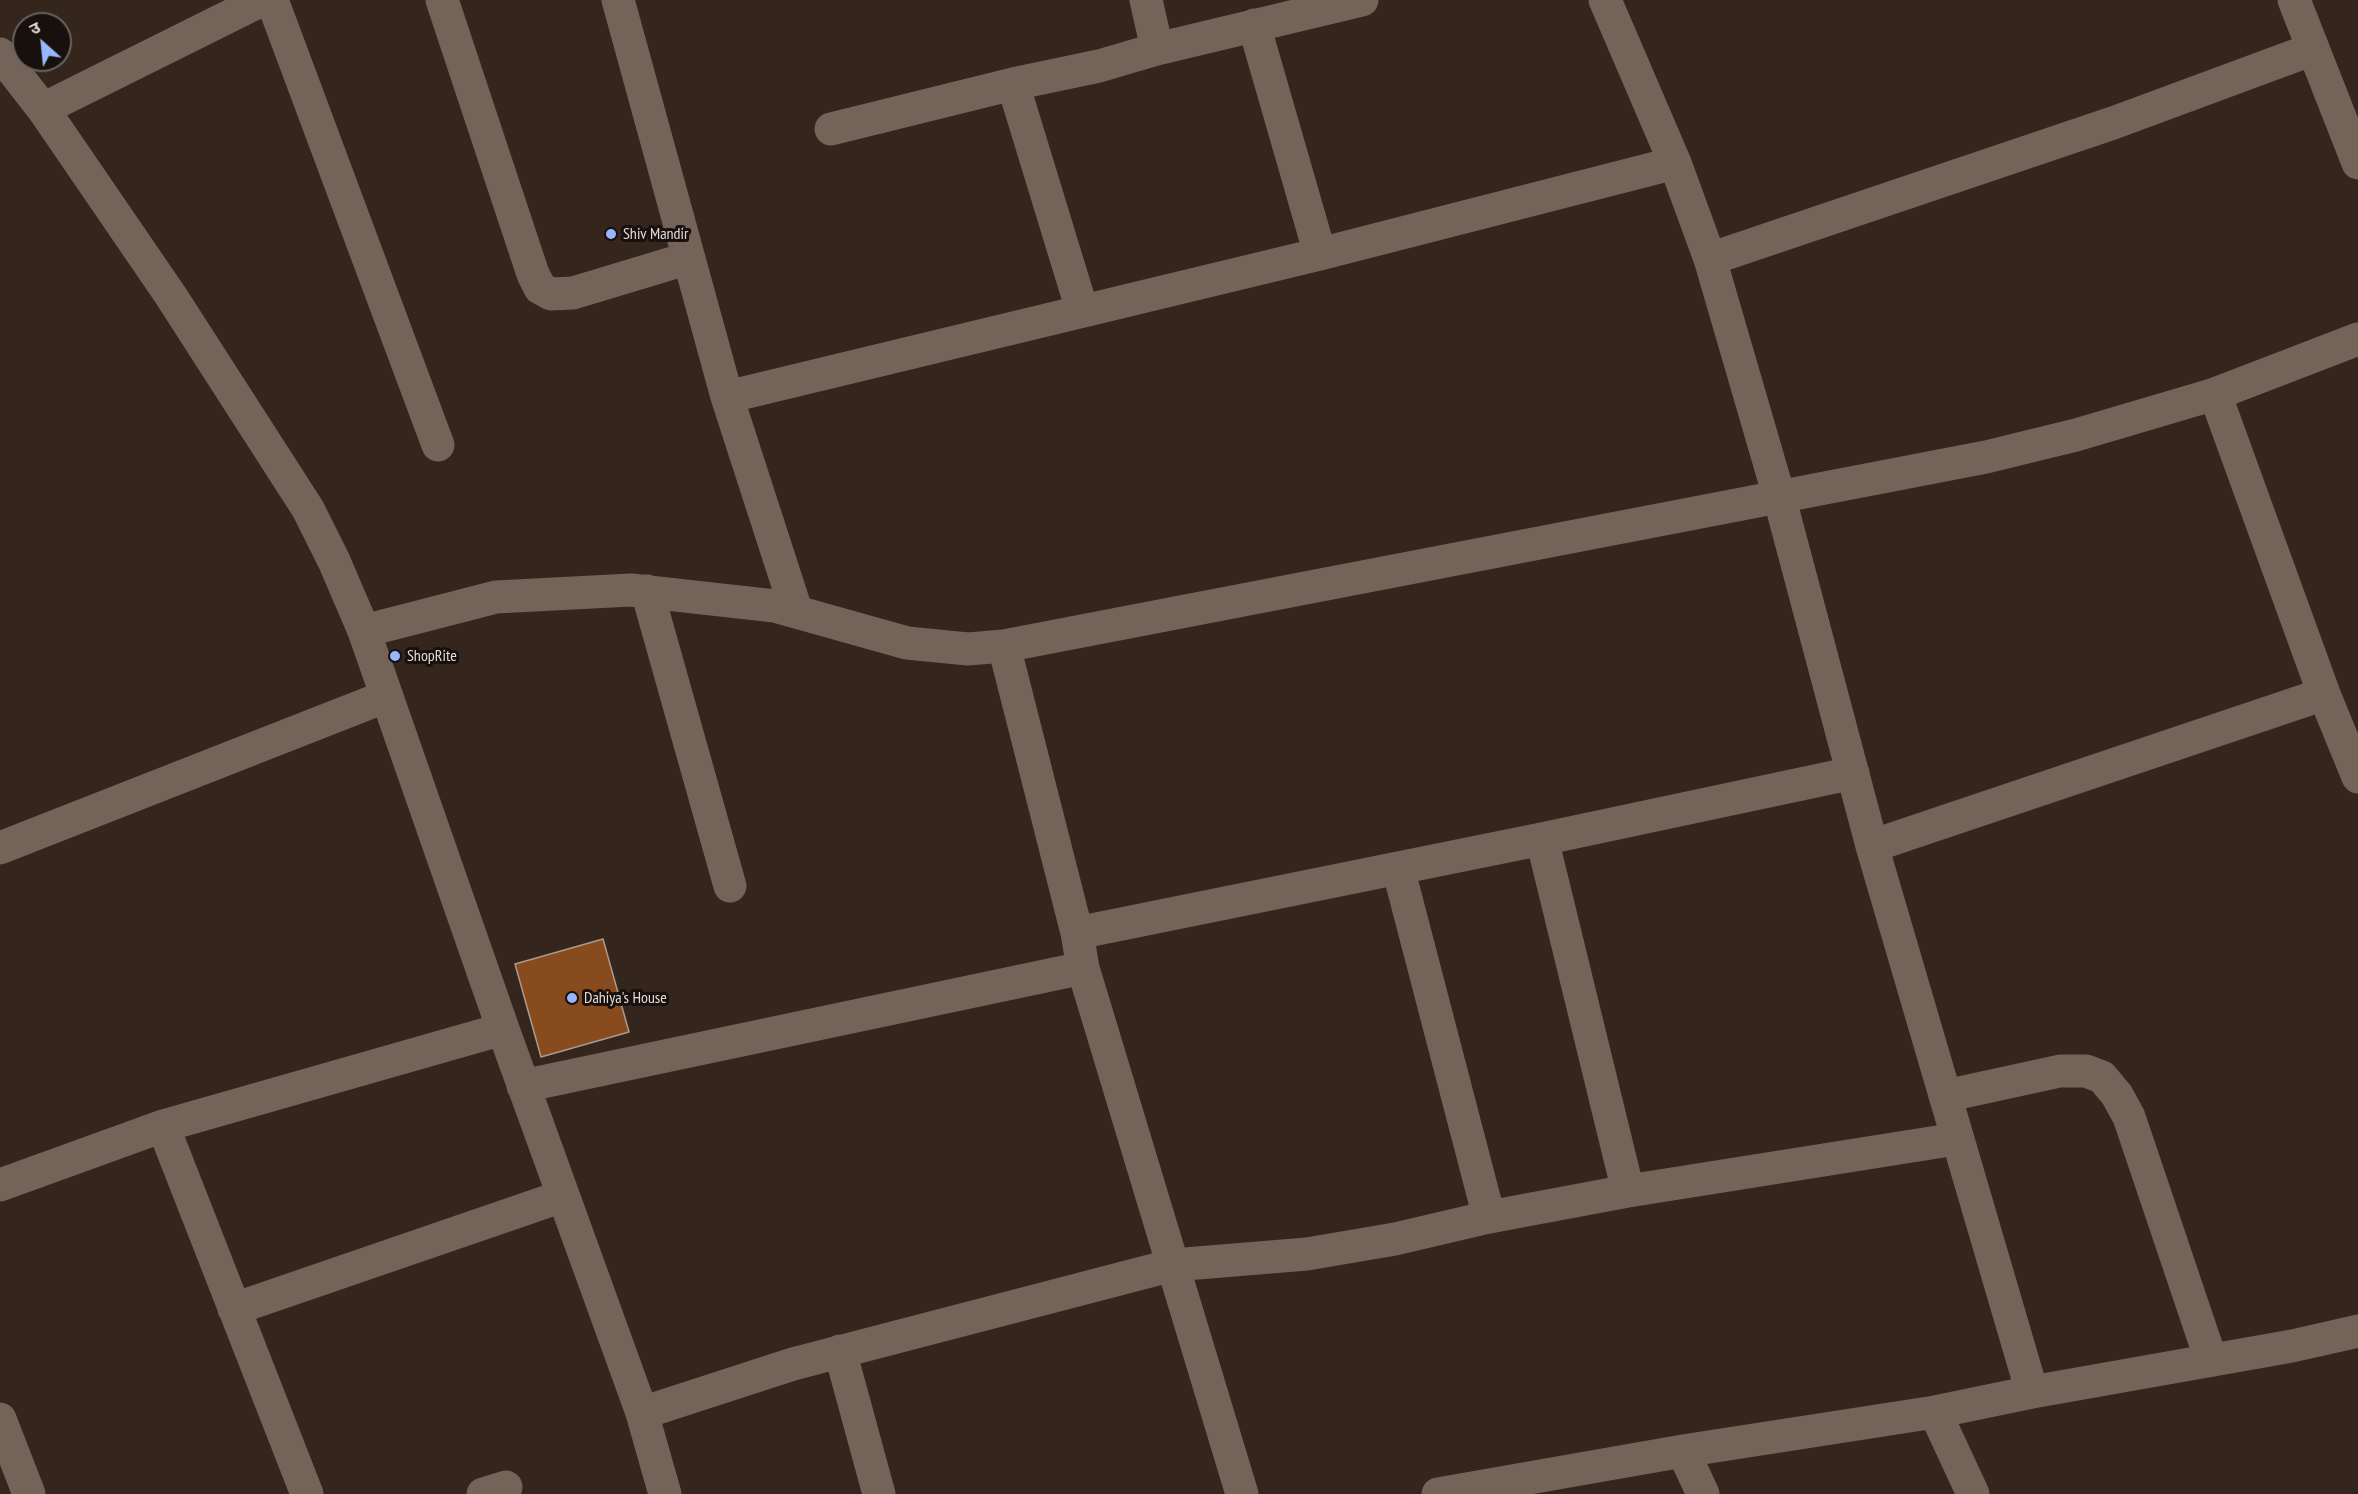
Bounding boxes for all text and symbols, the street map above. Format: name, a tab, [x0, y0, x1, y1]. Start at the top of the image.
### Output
north arrow	[12, 12, 72, 72]
text: उ	[26, 17, 43, 39]
place label: Shiv Mandir	[623, 224, 688, 244]
marker: Shiv Mandir	[604, 227, 618, 241]
place label: ShopRite	[407, 646, 457, 666]
marker: ShopRite	[388, 649, 402, 663]
place label: Dahiya's House	[584, 988, 667, 1008]
marker: Dahiya's House	[565, 991, 579, 1005]

